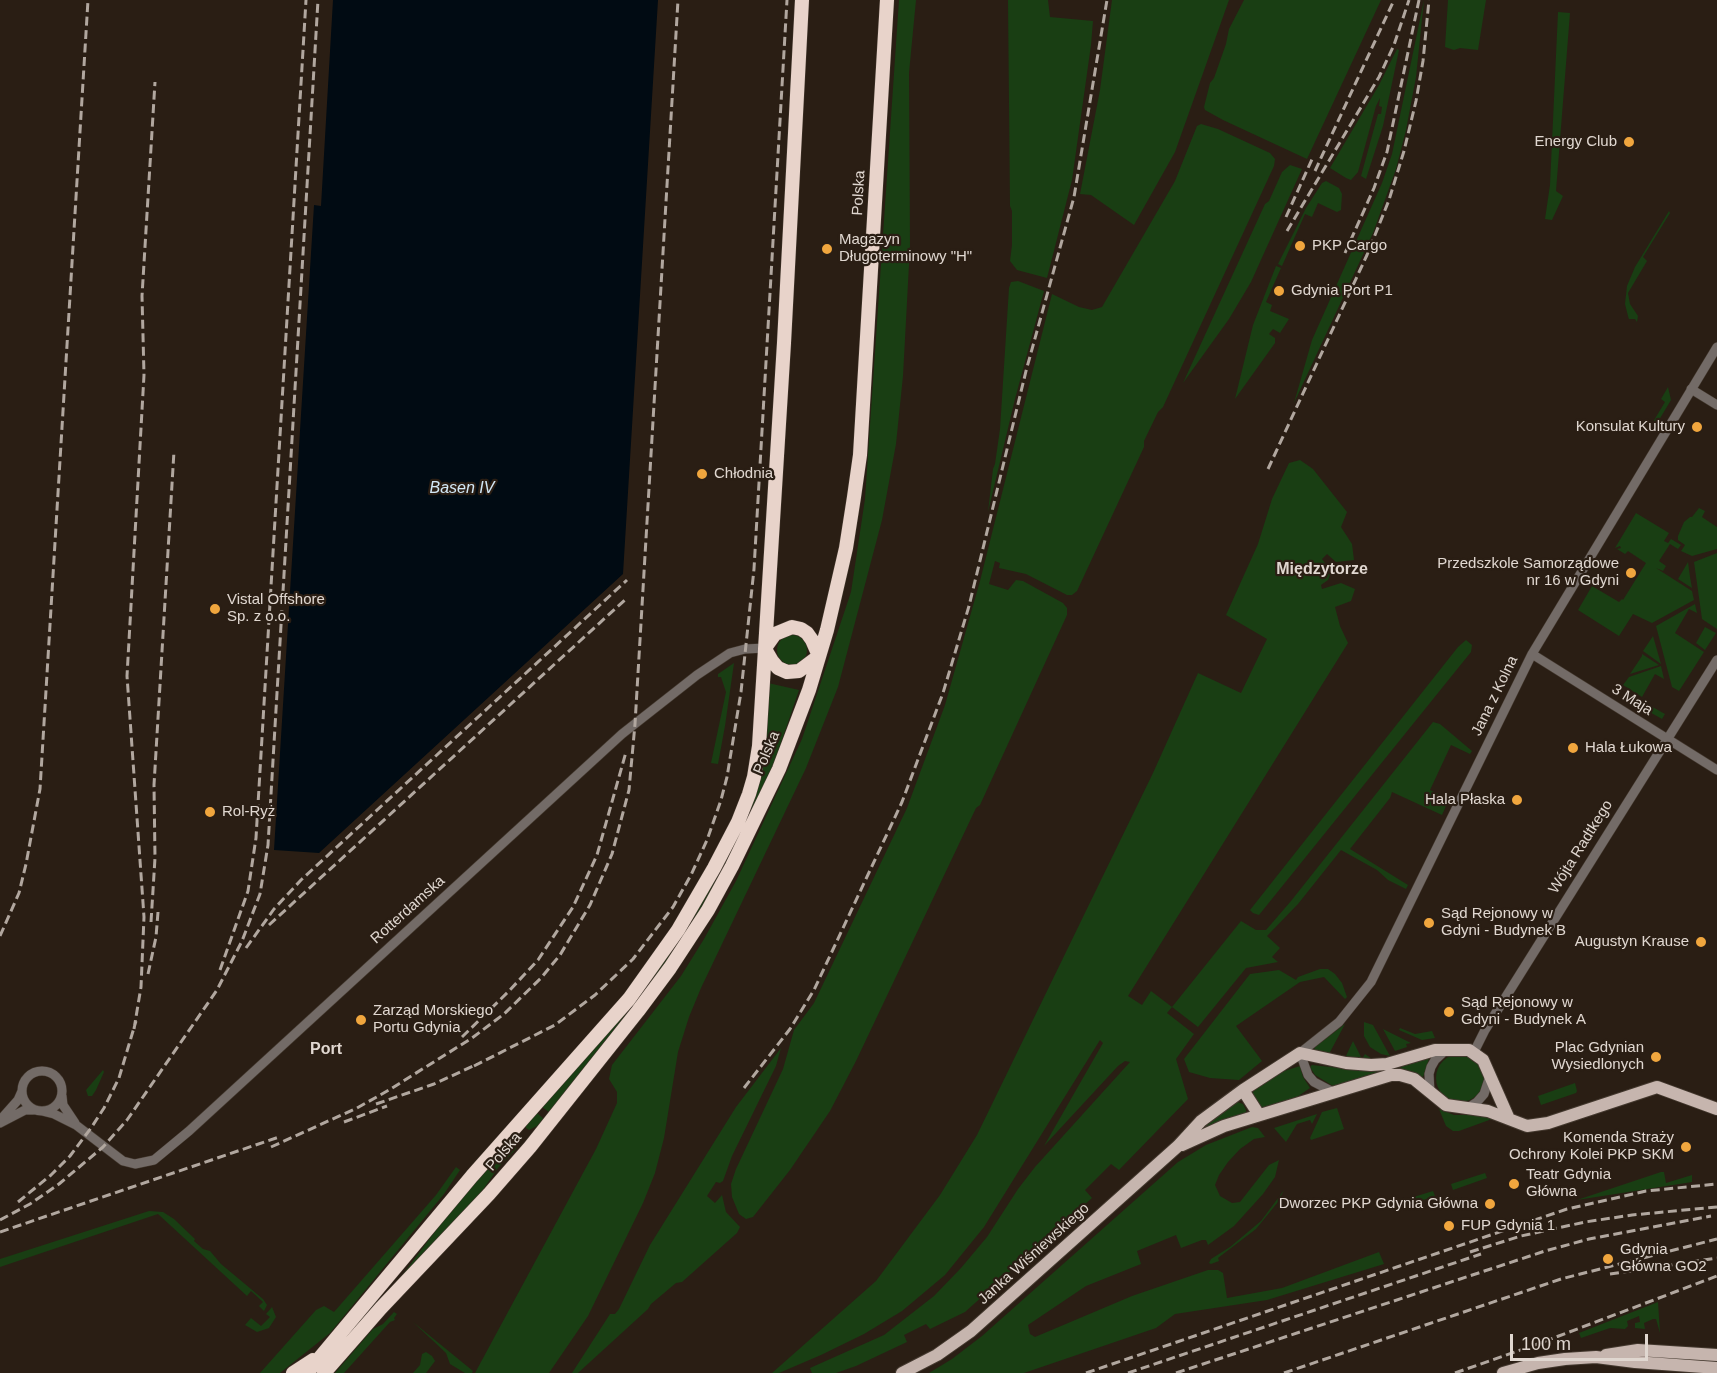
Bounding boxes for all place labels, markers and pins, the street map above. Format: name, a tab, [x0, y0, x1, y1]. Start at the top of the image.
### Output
place label: Energy Club	[1534, 133, 1617, 151]
marker: Energy Club	[1622, 135, 1636, 149]
place label: Magazyn Długoterminowy "H"	[839, 231, 972, 266]
place label: PKP Cargo	[1312, 237, 1387, 255]
marker: PKP Cargo	[1293, 239, 1307, 253]
marker: Magazyn Długoterminowy "H"	[820, 242, 834, 256]
place label: Gdynia Port P1	[1291, 282, 1393, 300]
marker: Gdynia Port P1	[1272, 284, 1286, 298]
place label: Konsulat Kultury	[1576, 418, 1685, 436]
marker: Konsulat Kultury	[1690, 420, 1704, 434]
place label: Chłodnia	[714, 465, 773, 483]
marker: Chłodnia	[695, 467, 709, 481]
place label: Przedszkole Samorządowe nr 16 w Gdyni	[1437, 555, 1619, 590]
marker: Przedszkole Samorządowe nr 16 w Gdyni	[1624, 566, 1638, 580]
place label: Vistal Offshore Sp. z o.o.	[227, 591, 325, 626]
marker: Vistal Offshore Sp. z o.o.	[208, 602, 222, 616]
place label: Hala Łukowa	[1585, 739, 1672, 757]
marker: Hala Łukowa	[1566, 741, 1580, 755]
place label: Hala Płaska	[1425, 791, 1505, 809]
marker: Hala Płaska	[1510, 793, 1524, 807]
place label: Rol-Ryż	[222, 803, 275, 821]
marker: Rol-Ryż	[203, 805, 217, 819]
place label: Sąd Rejonowy w Gdyni - Budynek B	[1441, 905, 1566, 940]
marker: Sąd Rejonowy w Gdyni - Budynek B	[1422, 916, 1436, 930]
place label: Augustyn Krause	[1575, 933, 1689, 951]
marker: Augustyn Krause	[1694, 935, 1708, 949]
place label: Sąd Rejonowy w Gdyni - Budynek A	[1461, 994, 1586, 1029]
place label: Zarząd Morskiego Portu Gdynia	[373, 1002, 493, 1037]
marker: Sąd Rejonowy w Gdyni - Budynek A	[1442, 1005, 1456, 1019]
marker: Zarząd Morskiego Portu Gdynia	[354, 1013, 368, 1027]
place label: Plac Gdynian Wysiedlonych	[1552, 1039, 1644, 1074]
marker: Plac Gdynian Wysiedlonych	[1649, 1050, 1663, 1064]
place label: Komenda Straży Ochrony Kolei PKP SKM	[1509, 1129, 1674, 1164]
marker: Komenda Straży Ochrony Kolei PKP SKM	[1679, 1140, 1693, 1154]
place label: Teatr Gdynia Główna	[1526, 1166, 1611, 1201]
marker: Teatr Gdynia Główna	[1507, 1177, 1521, 1191]
place label: Dworzec PKP Gdynia Główna	[1279, 1195, 1478, 1213]
marker: Dworzec PKP Gdynia Główna	[1483, 1197, 1497, 1211]
place label: FUP Gdynia 1	[1461, 1217, 1555, 1235]
marker: FUP Gdynia 1	[1442, 1219, 1456, 1233]
place label: Gdynia Główna GO2	[1620, 1241, 1707, 1276]
marker: Gdynia Główna GO2	[1601, 1252, 1615, 1266]

